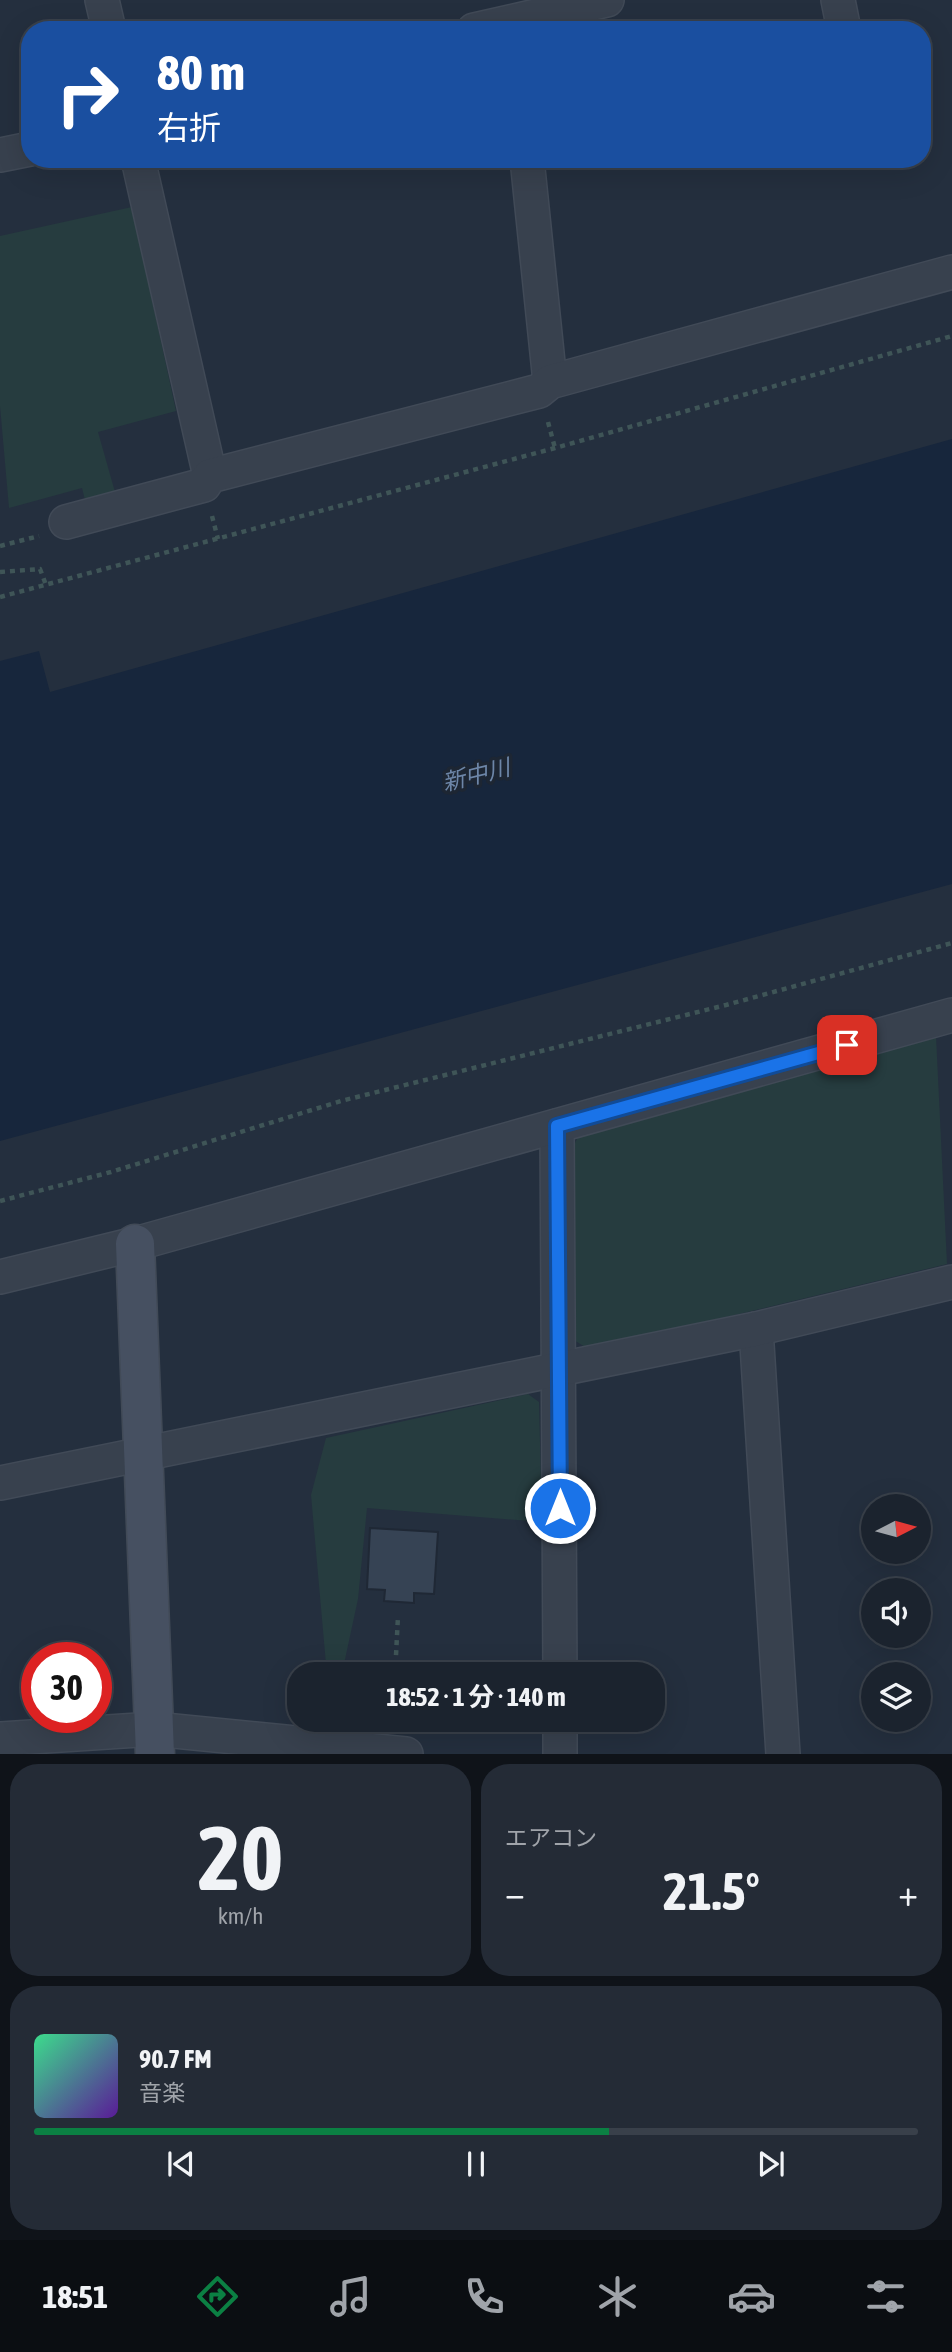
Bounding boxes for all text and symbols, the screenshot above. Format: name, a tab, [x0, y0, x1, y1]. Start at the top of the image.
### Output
text: 80 m	[157, 44, 245, 100]
icon: right	[42, 49, 133, 140]
text: 右折	[157, 109, 221, 146]
water label: 新中川	[439, 753, 516, 796]
pin	[817, 1015, 877, 1075]
icon: arrive	[828, 1026, 866, 1064]
position arrow	[523, 1471, 597, 1545]
north arrow	[861, 1494, 931, 1564]
map controls	[861, 1494, 931, 1732]
button: sound	[861, 1578, 931, 1648]
speed limit sign: 30	[21, 1642, 112, 1733]
button: layers	[861, 1662, 931, 1732]
text: 18:52 · 1 分 · 140 m	[386, 1682, 566, 1712]
text: 20	[198, 1805, 283, 1909]
text: エアコン	[505, 1825, 597, 1851]
text: 21.5°	[663, 1861, 760, 1921]
text: −	[505, 1871, 525, 1914]
text: +	[898, 1871, 918, 1914]
text: km/h	[218, 1903, 263, 1929]
text: 90.7 FM	[139, 2044, 212, 2074]
text: 音楽	[139, 2080, 185, 2106]
icon: previous	[162, 2145, 200, 2183]
icon: pause	[457, 2145, 495, 2183]
icon: next	[752, 2145, 790, 2183]
icon: directions	[193, 2272, 242, 2321]
icon: music	[326, 2272, 375, 2321]
icon: phone	[460, 2272, 509, 2321]
icon: climate	[593, 2272, 642, 2321]
icon: car	[727, 2272, 776, 2321]
icon: filters	[861, 2272, 910, 2321]
text: 18:51	[42, 2278, 108, 2315]

